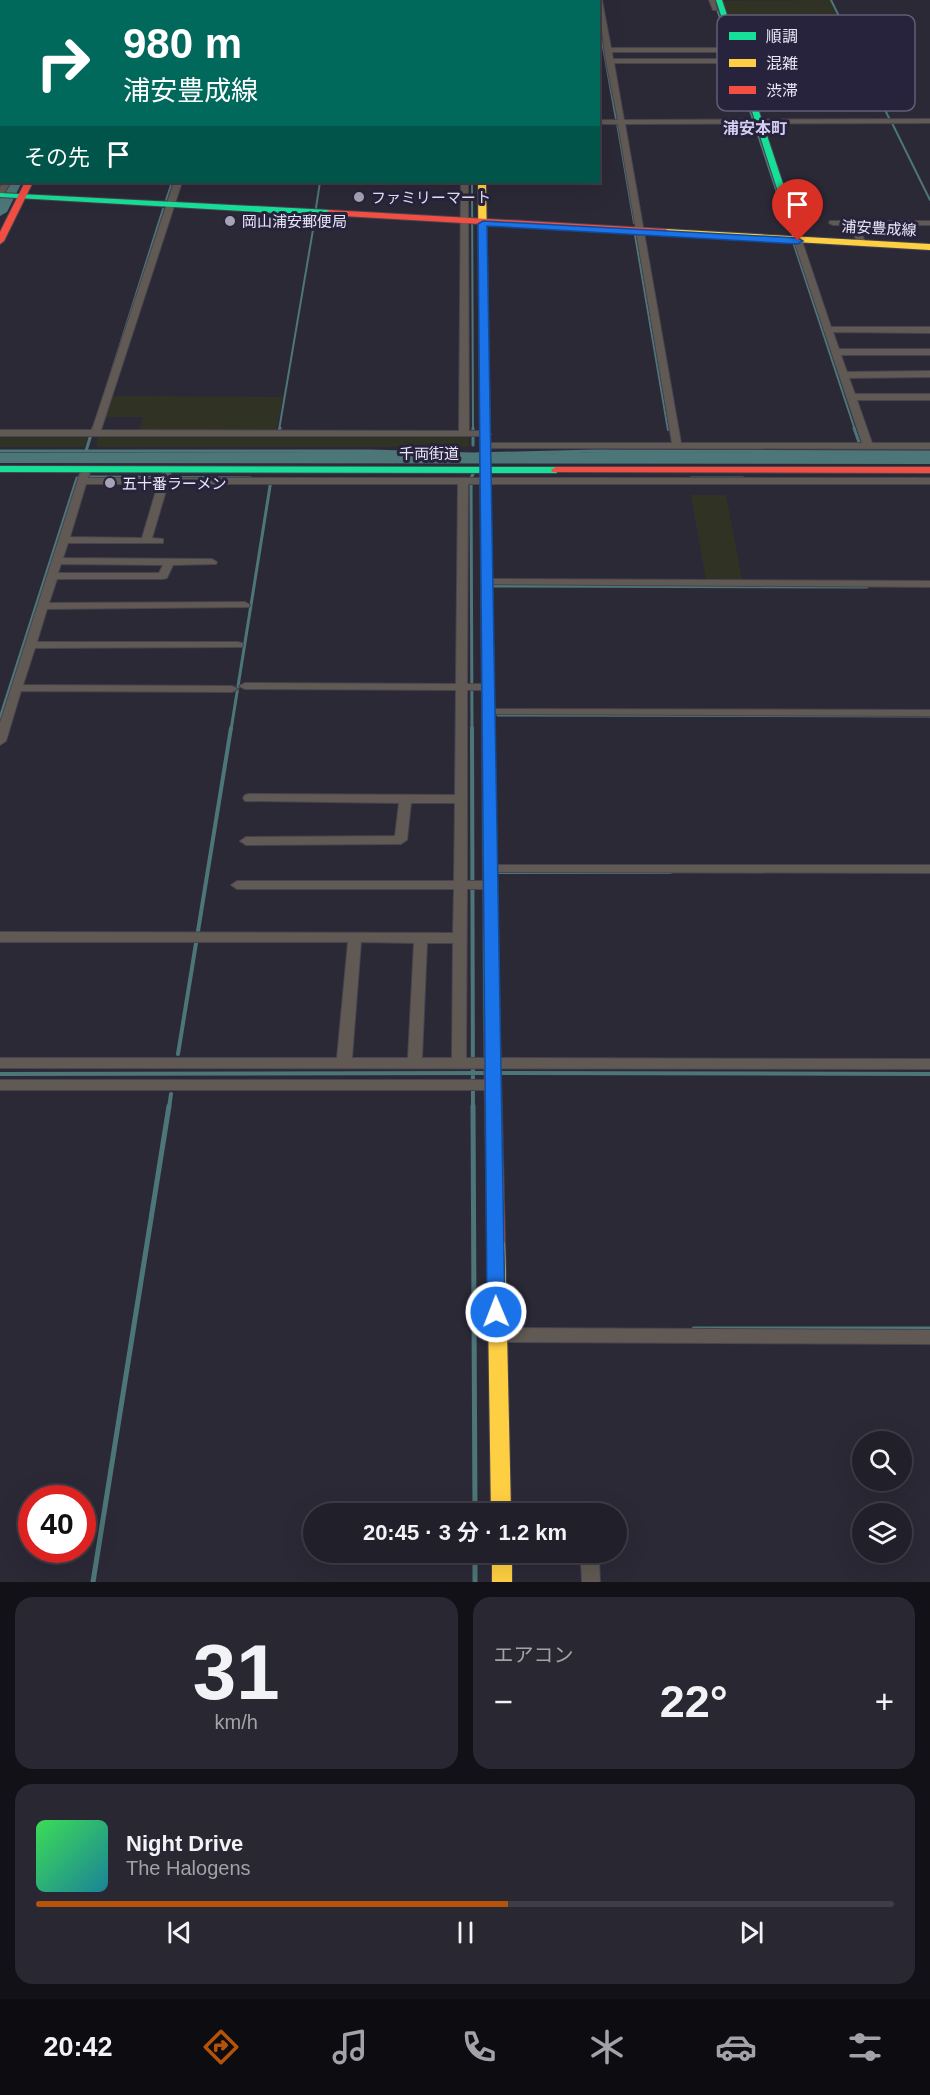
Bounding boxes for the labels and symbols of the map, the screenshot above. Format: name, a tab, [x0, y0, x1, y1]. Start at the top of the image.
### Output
legend	[717, 15, 915, 111]
text: 順調	[766, 28, 798, 45]
text: 混雑	[766, 55, 798, 72]
text: 渋滞	[766, 82, 798, 99]
district label: 浦安本町	[723, 119, 787, 137]
pin	[772, 179, 823, 241]
place label: ファミリーマート	[371, 189, 491, 206]
marker: ファミリーマート	[352, 190, 366, 204]
place label: 岡山浦安郵便局	[242, 213, 347, 230]
marker: 岡山浦安郵便局	[223, 214, 237, 228]
street label: 浦安豊成線	[841, 218, 917, 238]
street label: 千両街道	[399, 445, 459, 462]
place label: 五十番ラーメン	[122, 475, 226, 492]
marker: 五十番ラーメン	[103, 476, 117, 490]
position arrow	[464, 1280, 528, 1344]
speed limit sign: 40	[18, 1485, 96, 1563]

